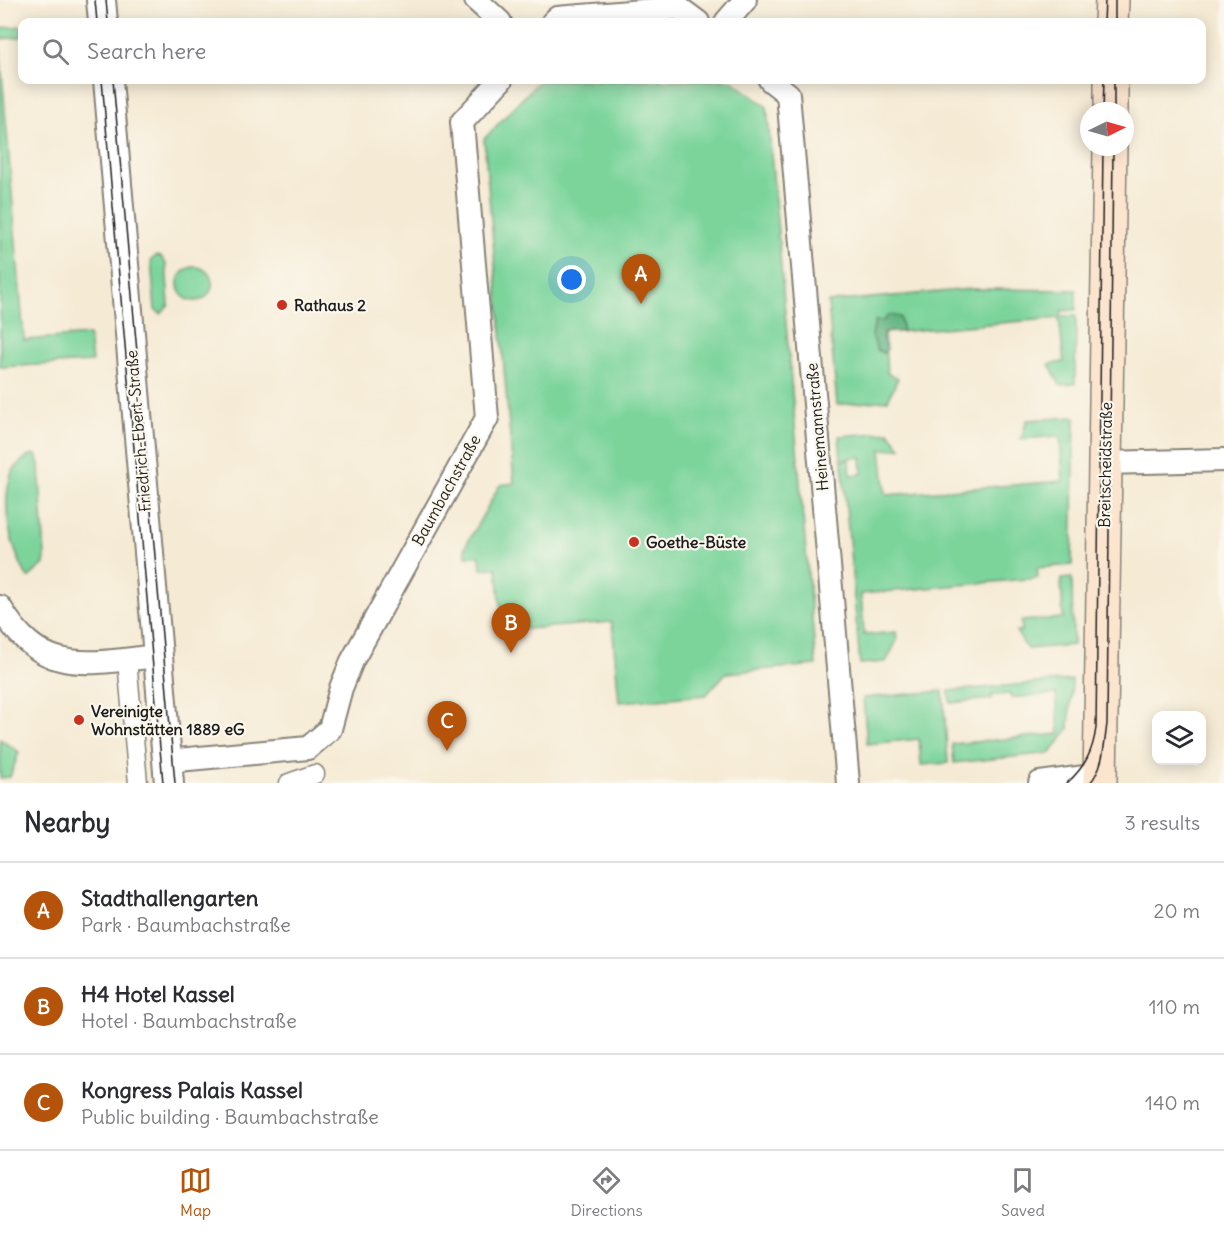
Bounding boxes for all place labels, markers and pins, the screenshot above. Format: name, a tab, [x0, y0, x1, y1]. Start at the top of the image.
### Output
pin: A	[622, 254, 660, 304]
place label: Rathaus 2	[294, 295, 366, 315]
marker: Rathaus 2	[275, 298, 289, 312]
place label: Goethe-Büste	[646, 532, 747, 552]
marker: Goethe-Büste	[627, 535, 641, 549]
pin: B	[492, 604, 530, 653]
place label: Vereinigte Wohnstätten 1889 eG	[91, 701, 245, 739]
pin: C	[428, 702, 466, 751]
marker: Vereinigte Wohnstätten 1889 eG	[72, 713, 86, 727]

